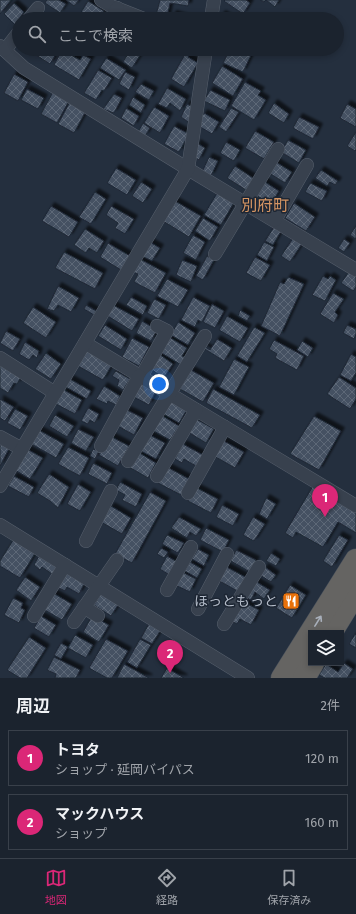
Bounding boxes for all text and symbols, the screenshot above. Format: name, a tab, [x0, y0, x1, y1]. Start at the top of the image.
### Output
search box	[12, 12, 344, 56]
icon: search	[26, 23, 48, 45]
text: ここで検索	[58, 27, 133, 45]
district label: 別府町	[241, 196, 289, 215]
your location	[149, 374, 169, 394]
pin: 1	[312, 484, 338, 517]
restaurant icon: ほっともっと	[281, 591, 301, 611]
place label: ほっともっと	[194, 593, 278, 610]
one-way arrow	[314, 616, 322, 627]
map controls	[308, 630, 344, 666]
button: layers	[308, 630, 344, 666]
pin: 2	[157, 640, 183, 673]
text: 周辺	[16, 696, 50, 717]
text: 2件	[321, 698, 340, 713]
text: トヨタ	[55, 741, 100, 759]
text: 1	[27, 751, 33, 766]
text: 120 m	[305, 751, 339, 766]
text: ショップ · 延岡バイパス	[55, 762, 195, 777]
text: マックハウス	[55, 805, 144, 823]
text: 2	[27, 815, 33, 830]
text: 160 m	[305, 815, 339, 830]
text: ショップ	[55, 826, 107, 841]
tab: 地図	[45, 867, 67, 907]
tab: 経路	[156, 867, 178, 907]
tab: 保存済み	[267, 867, 311, 907]

